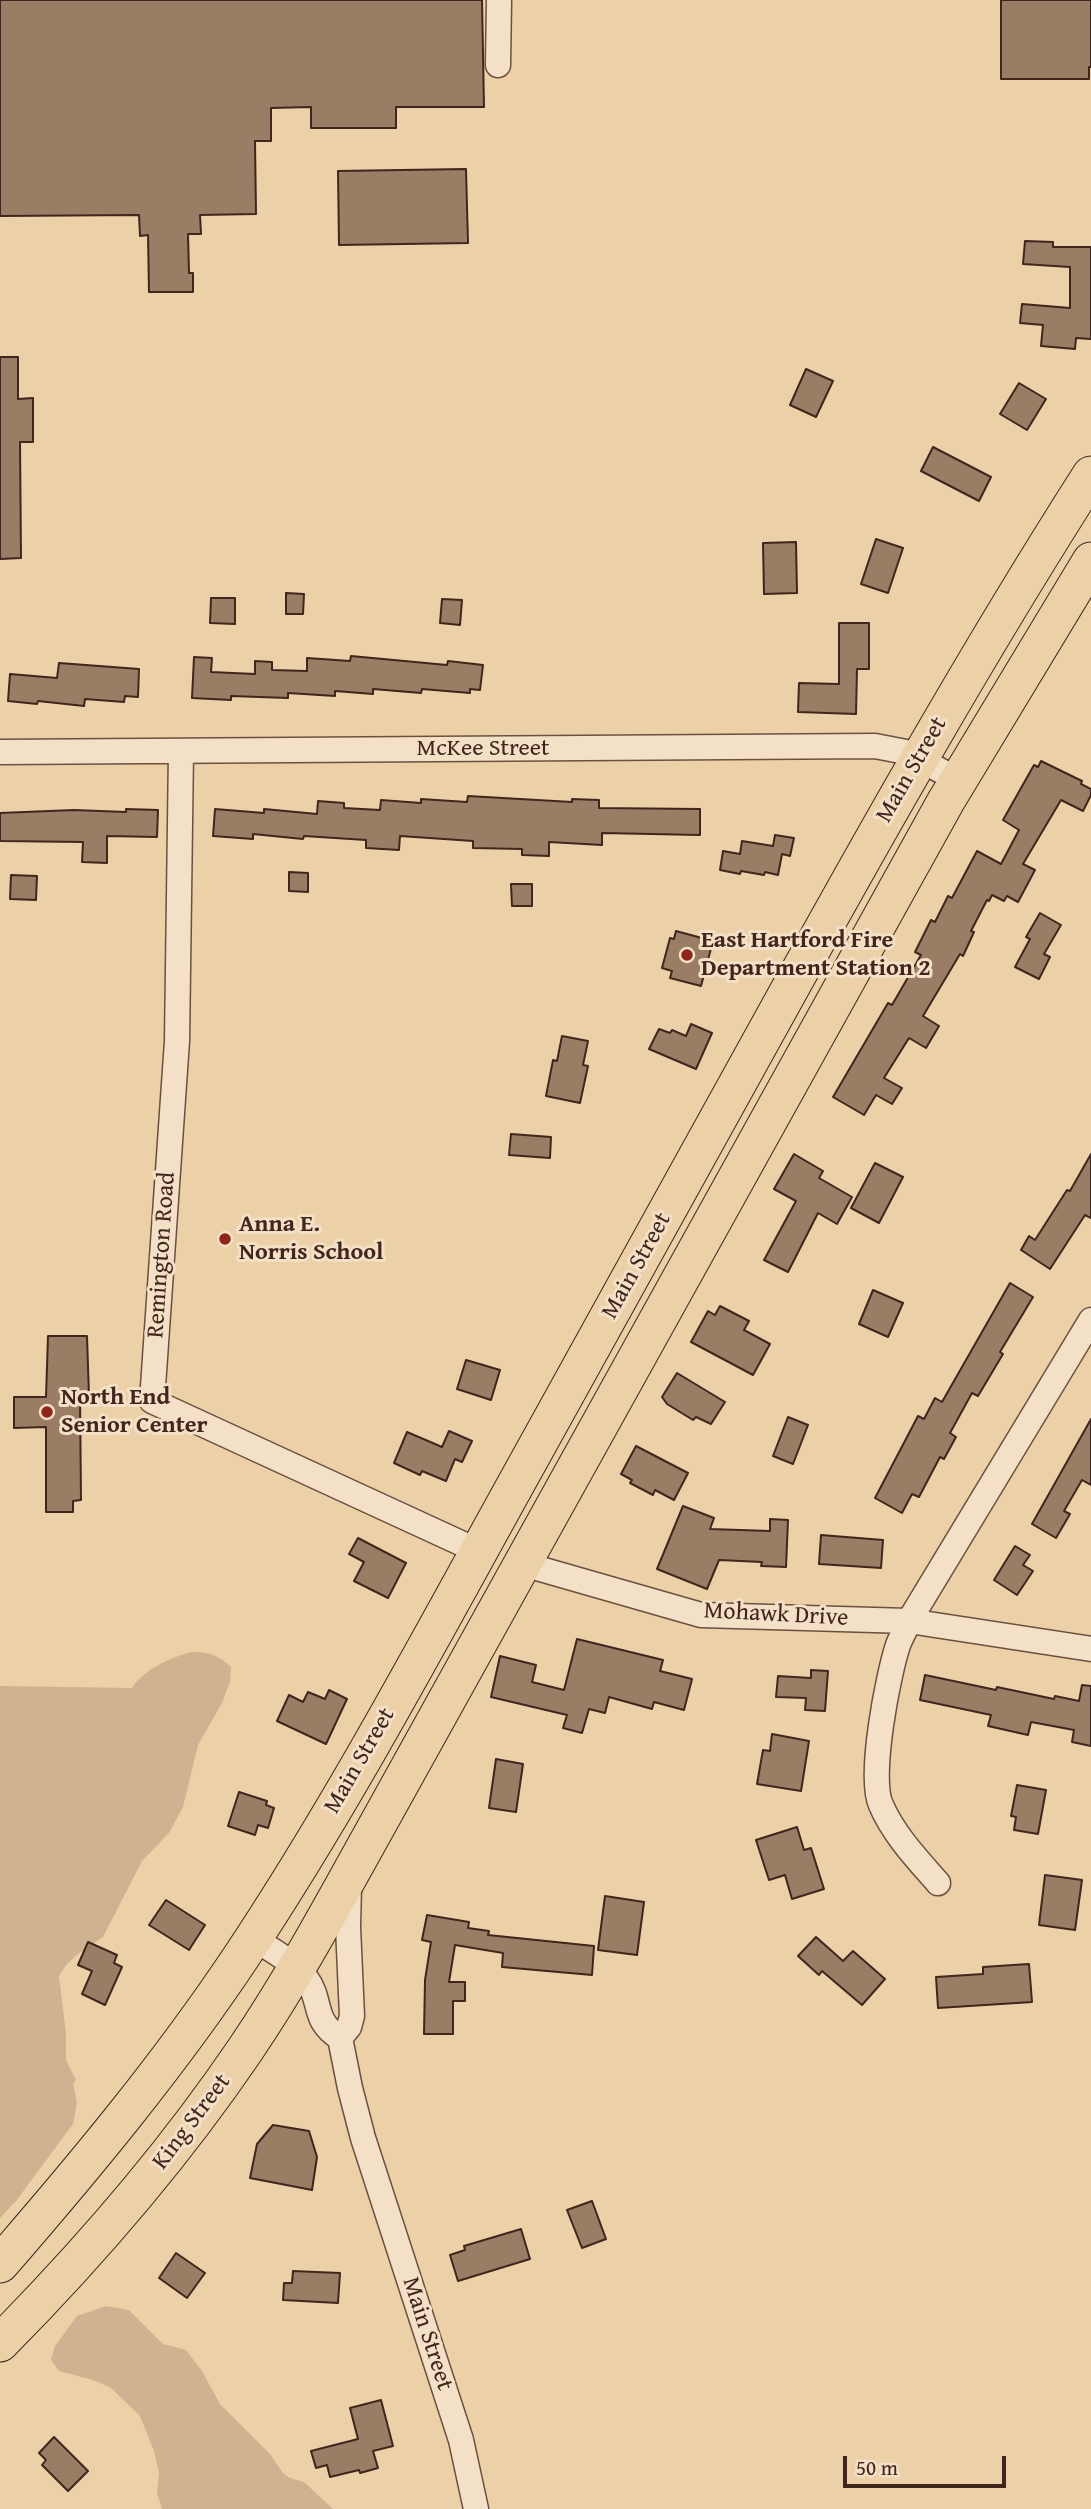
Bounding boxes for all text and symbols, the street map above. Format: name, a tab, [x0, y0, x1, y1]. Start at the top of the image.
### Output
street label: Main Street	[870, 712, 954, 828]
street label: McKee Street	[416, 735, 550, 763]
place label: East Hartford Fire Department Station 2	[701, 927, 931, 983]
marker: East Hartford Fire Department Station 2	[679, 947, 695, 963]
street label: Remington Road	[142, 1171, 182, 1339]
street label: Main Street	[596, 1208, 678, 1324]
place label: Anna E. Norris School	[239, 1211, 383, 1267]
marker: Anna E. Norris School	[217, 1231, 233, 1247]
place label: North End Senior Center	[61, 1384, 208, 1440]
marker: North End Senior Center	[39, 1404, 55, 1420]
street label: Mohawk Drive	[703, 1597, 849, 1633]
street label: Main Street	[318, 1703, 402, 1819]
street label: King Street	[147, 2068, 237, 2176]
street label: Main Street	[395, 2274, 459, 2394]
scale bar	[846, 2442, 1009, 2486]
text: 50 m	[856, 2452, 898, 2483]

